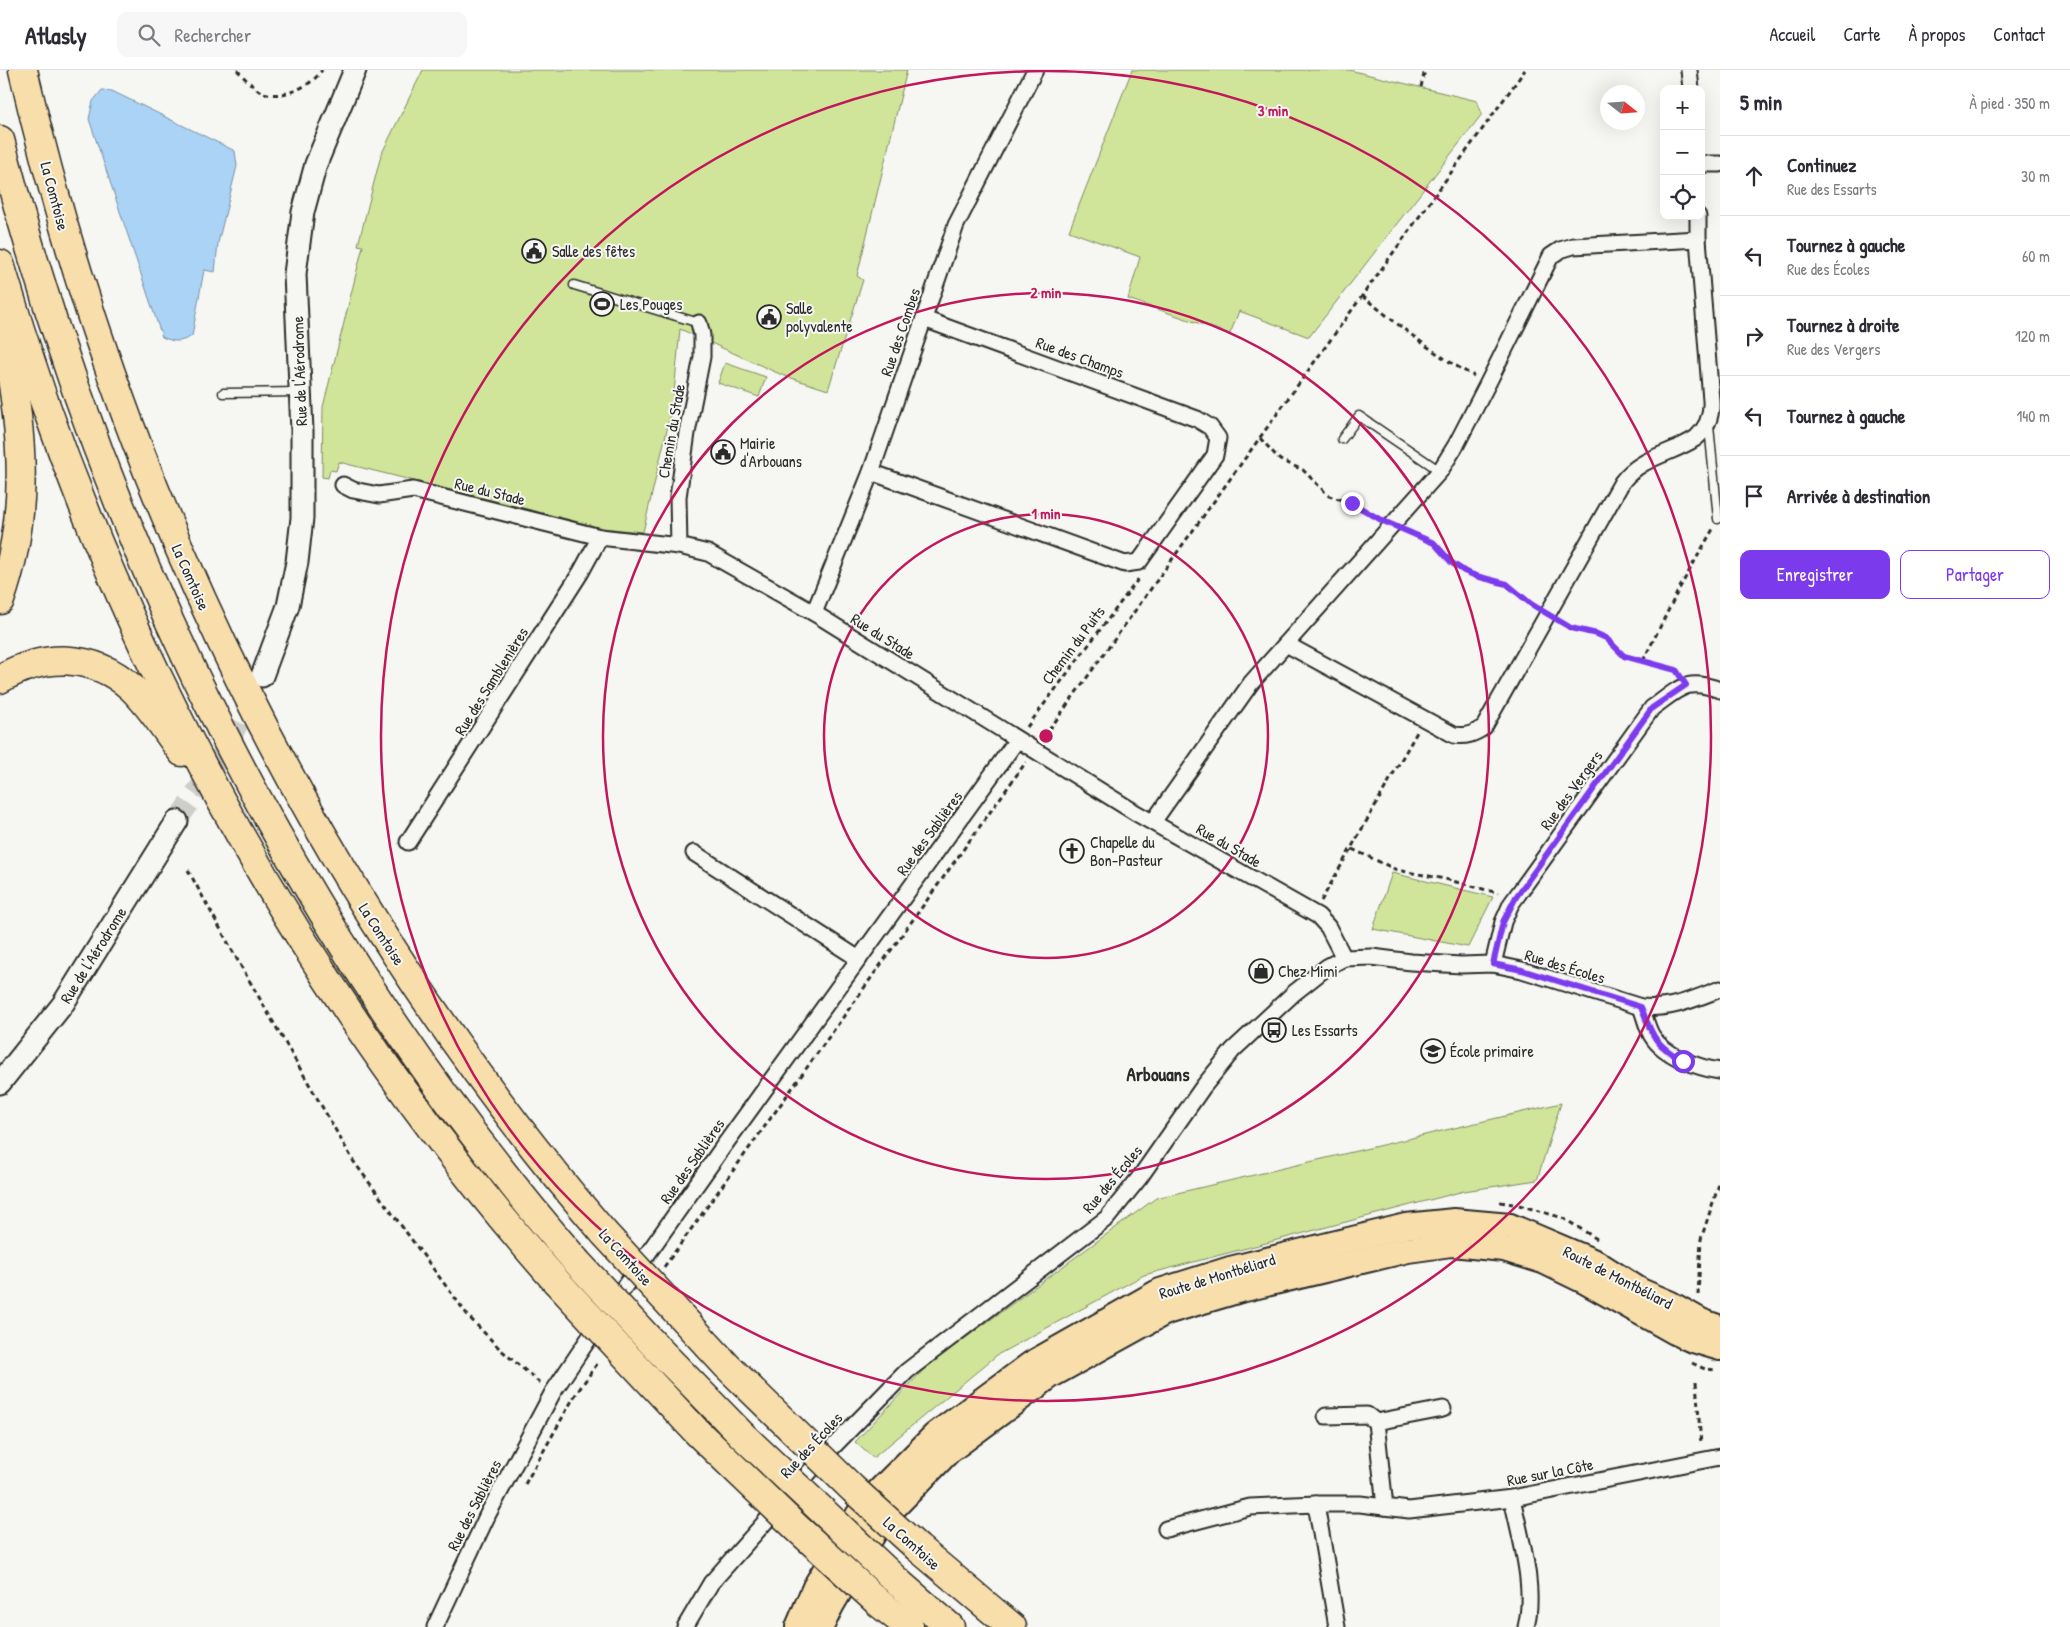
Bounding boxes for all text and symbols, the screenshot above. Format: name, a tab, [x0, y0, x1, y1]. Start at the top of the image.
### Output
search box	[117, 12, 467, 57]
text: Atlasly	[25, 19, 87, 51]
icon: search	[135, 21, 163, 49]
text: Rechercher	[175, 22, 251, 48]
text: Accueil	[1769, 22, 1815, 47]
text: Carte	[1843, 22, 1881, 47]
text: À propos	[1909, 22, 1965, 47]
text: Contact	[1993, 22, 2045, 47]
north arrow	[1600, 85, 1645, 130]
map controls	[1660, 85, 1705, 220]
button: +	[1660, 85, 1705, 130]
text: 5 min	[1740, 88, 1782, 117]
text: À pied · 350 m	[1969, 92, 2050, 114]
text: 3 min	[1258, 100, 1288, 121]
button: −	[1660, 130, 1705, 175]
text: Continuez	[1787, 152, 1856, 178]
street label: La Comtoise	[35, 159, 75, 233]
icon: ahead	[1740, 162, 1768, 190]
text: 30 m	[2021, 165, 2050, 187]
button: locate	[1660, 175, 1705, 220]
text: Rue des Essarts	[1787, 178, 1877, 200]
text: Tournez à gauche	[1787, 232, 1905, 258]
public building icon: Salle des fêtes	[521, 238, 547, 264]
place label: Salle des fêtes	[552, 240, 635, 262]
icon: left	[1740, 242, 1768, 270]
text: 60 m	[2022, 245, 2050, 267]
text: Rue des Écoles	[1787, 258, 1870, 280]
text: 2 min	[1031, 282, 1062, 303]
street label: Rue des Combes	[875, 285, 925, 379]
sports icon: Les Pouges	[589, 291, 615, 317]
place label: Les Pouges	[620, 293, 682, 315]
place label: Salle polyvalente	[786, 297, 853, 337]
public building icon: Salle polyvalente	[756, 304, 782, 330]
text: Tournez à droite	[1787, 312, 1900, 338]
street label: Rue de l'Aérodrome	[286, 315, 312, 426]
icon: right	[1740, 322, 1768, 350]
text: 120 m	[2015, 325, 2050, 347]
street label: Rue des Champs	[1033, 331, 1127, 383]
text: Rue des Vergers	[1787, 338, 1881, 360]
street label: Chemin du Stade	[652, 382, 690, 480]
icon: left	[1740, 402, 1768, 430]
text: Tournez à gauche	[1787, 403, 1905, 429]
text: 140 m	[2016, 405, 2050, 427]
place label: Mairie d'Arbouans	[740, 432, 802, 472]
public building icon: Mairie d'Arbouans	[710, 439, 736, 465]
street label: Rue du Stade	[453, 472, 528, 511]
icon: arrive	[1740, 482, 1768, 510]
text: Arrivée à destination	[1787, 483, 1930, 509]
route end	[1341, 492, 1364, 515]
text: 1 min	[1031, 503, 1061, 524]
street label: La Comtoise	[167, 541, 216, 614]
button: Enregistrer	[1740, 550, 1890, 599]
button: Partager	[1900, 550, 2050, 599]
street label: Chemin du Puits	[1036, 601, 1110, 689]
street label: Rue du Stade	[847, 608, 920, 665]
street label: Rue des Samblenières	[449, 623, 533, 739]
centre of rings	[1037, 727, 1055, 745]
street label: Rue des Vergers	[1535, 746, 1607, 834]
street label: Rue des Sablières	[891, 786, 967, 880]
street label: Rue du Stade	[1192, 818, 1266, 873]
place label: Chapelle du Bon-Pasteur	[1090, 831, 1163, 871]
church icon: Chapelle du Bon-Pasteur	[1059, 838, 1085, 864]
street label: La Comtoise	[354, 899, 411, 970]
street label: Rue de l'Aérodrome	[55, 902, 132, 1007]
street label: Rue des Écoles	[1522, 943, 1608, 989]
shop icon: Chez Mimi	[1248, 958, 1274, 984]
place label: Chez Mimi	[1278, 960, 1338, 982]
bus stop icon: Les Essarts	[1261, 1017, 1287, 1043]
place label: Les Essarts	[1292, 1019, 1358, 1041]
school or university icon: École primaire	[1420, 1038, 1446, 1064]
place label: École primaire	[1450, 1040, 1535, 1062]
route start	[1672, 1050, 1695, 1073]
district label: Arbouans	[1126, 1061, 1190, 1087]
street label: Rue des Sablières	[655, 1114, 729, 1208]
street label: Rue des Écoles	[1077, 1140, 1147, 1218]
street label: La Comtoise	[594, 1224, 658, 1291]
street label: Route de Montbéliard	[1559, 1240, 1677, 1314]
street label: Route de Montbéliard	[1156, 1248, 1278, 1304]
street label: Rue des Écoles	[775, 1407, 847, 1483]
street label: Rue sur la Côte	[1505, 1453, 1596, 1491]
street label: Rue des Sablières	[442, 1456, 506, 1554]
street label: La Comtoise	[879, 1511, 946, 1575]

